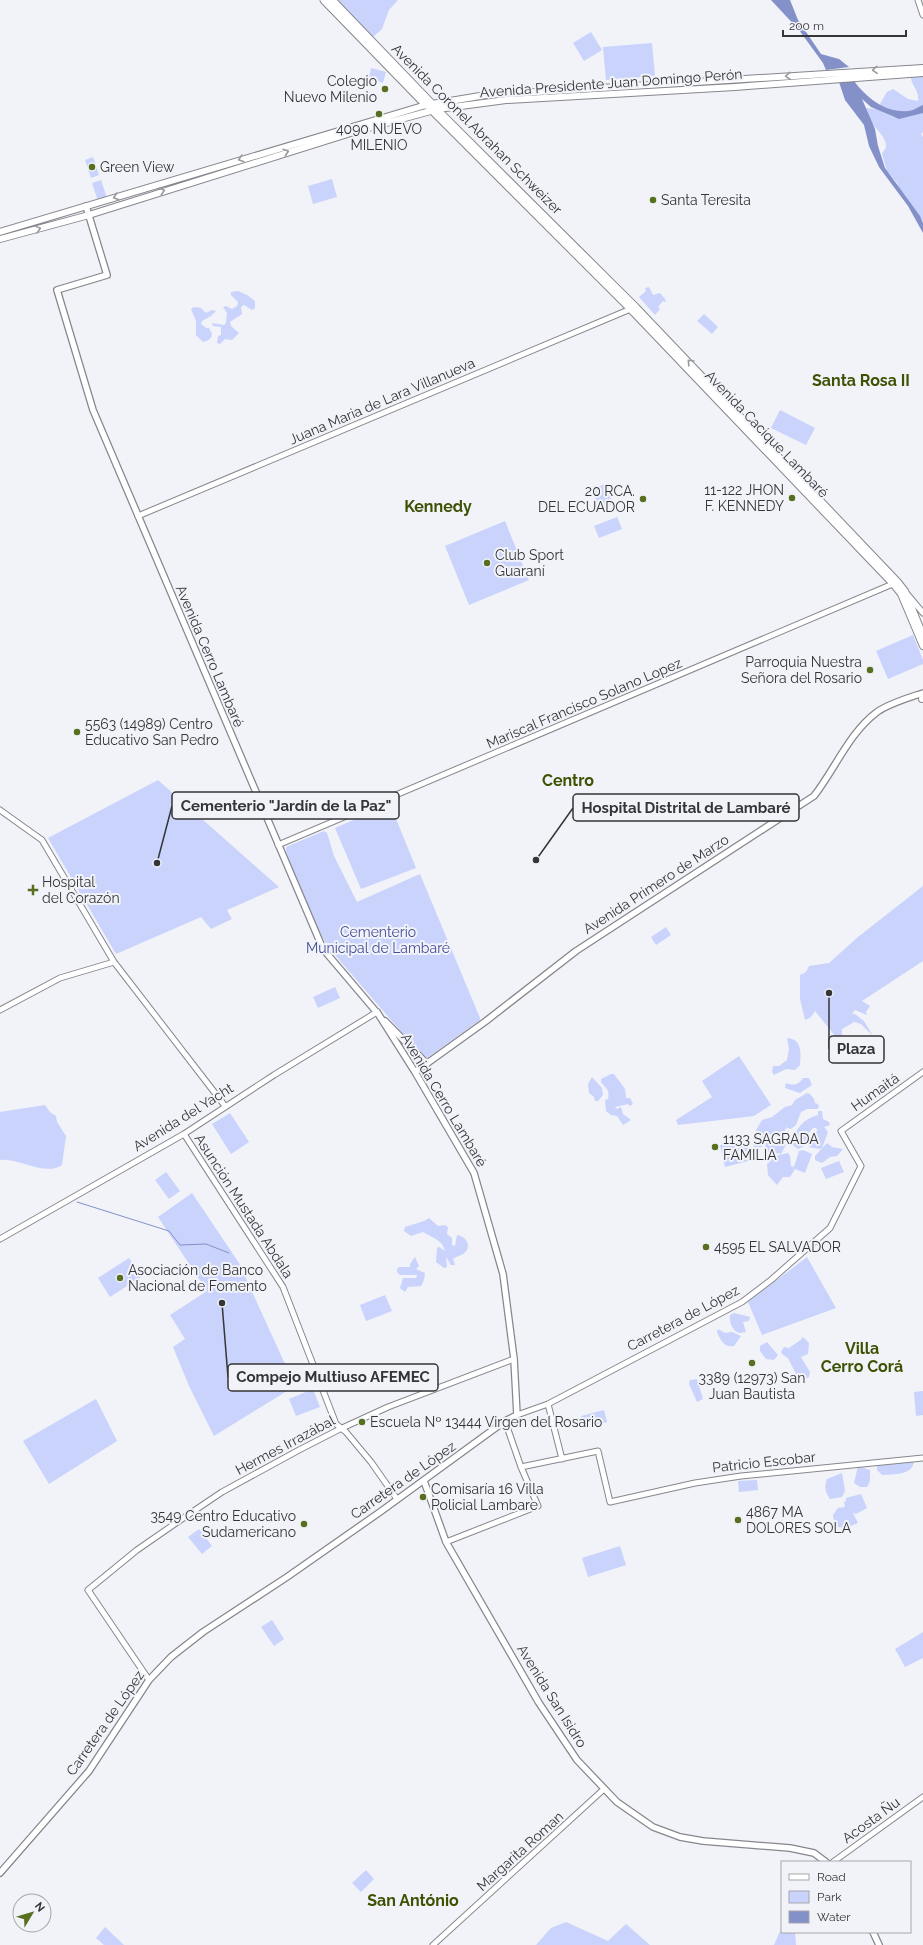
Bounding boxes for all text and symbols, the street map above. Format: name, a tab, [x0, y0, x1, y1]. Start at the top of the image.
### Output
scale bar	[783, 12, 906, 38]
text: 200 m	[789, 19, 824, 33]
street label: Avenida Coronel Abrahan Schweizer	[389, 41, 565, 217]
street label: Avenida Presidente Juan Domingo Perón	[479, 66, 743, 100]
one-way arrow	[872, 66, 878, 75]
one-way arrow	[785, 72, 791, 80]
place label: Colegio Nuevo Milenio	[284, 73, 377, 105]
marker: Colegio Nuevo Milenio	[380, 84, 390, 94]
marker: 4090 NUEVO MILENIO	[374, 109, 384, 119]
place label: 4090 NUEVO MILENIO	[336, 121, 422, 153]
one-way arrow	[282, 148, 289, 157]
one-way arrow	[238, 154, 245, 163]
place label: Green View	[100, 159, 175, 175]
marker: Green View	[87, 162, 97, 172]
one-way arrow	[158, 187, 165, 196]
one-way arrow	[113, 192, 120, 201]
place label: Santa Teresita	[661, 192, 751, 208]
marker: Santa Teresita	[648, 195, 658, 205]
one-way arrow	[34, 225, 41, 233]
street label: Juana Maria de Lara Villanueva	[287, 355, 477, 447]
one-way arrow	[687, 359, 695, 367]
street label: Avenida Cacique Lambaré	[702, 367, 832, 501]
district label: Santa Rosa II	[812, 371, 910, 390]
place label: 11-122 JHON F. KENNEDY	[704, 482, 784, 514]
place label: 20 RCA. DEL ECUADOR	[538, 483, 635, 515]
marker: 11-122 JHON F. KENNEDY	[787, 493, 797, 503]
marker: 20 RCA. DEL ECUADOR	[638, 494, 648, 504]
district label: Kennedy	[404, 497, 472, 516]
place label: Club Sport Guaraní	[495, 547, 564, 579]
marker: Club Sport Guaraní	[482, 558, 492, 568]
street label: Avenida Cerro Lambaré	[173, 583, 247, 729]
street label: Mariscal Francisco Solano Lopez	[484, 654, 684, 752]
place label: Parroquia Nuestra Señora del Rosario	[741, 654, 862, 686]
marker: Parroquia Nuestra Señora del Rosario	[865, 665, 875, 675]
place label: 5563 (14989) Centro Educativo San Pedro	[85, 716, 219, 748]
marker: 5563 (14989) Centro Educativo San Pedro	[72, 727, 82, 737]
district label: Centro	[542, 771, 594, 790]
callout: Cementerio "Jardín de la Paz"	[172, 792, 399, 819]
callout: Hospital Distrital de Lambaré	[573, 794, 799, 821]
text: Cementerio "Jardín de la Paz"	[181, 797, 391, 815]
text: Hospital Distrital de Lambaré	[581, 799, 791, 817]
street label: Avenida Primero de Marzo	[580, 831, 732, 937]
place label: Hospital del Corazón	[42, 874, 120, 906]
marker: Hospital del Corazón	[27, 884, 39, 896]
park label: Cementerio Municipal de Lambaré	[306, 924, 450, 956]
street label: Avenida Cerro Lambaré	[398, 1030, 490, 1170]
callout: Plaza	[829, 1036, 884, 1063]
text: Plaza	[837, 1040, 876, 1058]
street label: Humaitá	[848, 1070, 902, 1114]
street label: Avenida del Yacht	[130, 1080, 236, 1154]
street label: Asunción Mustada Abdala	[191, 1131, 297, 1281]
place label: 1133 SAGRADA FAMILIA	[723, 1131, 819, 1163]
marker: 1133 SAGRADA FAMILIA	[710, 1142, 720, 1152]
place label: 4595 EL SALVADOR	[714, 1239, 841, 1255]
marker: 4595 EL SALVADOR	[701, 1242, 711, 1252]
place label: Asociación de Banco Nacional de Fomento	[128, 1262, 267, 1294]
marker: Asociación de Banco Nacional de Fomento	[115, 1273, 125, 1283]
street label: Carretera de López	[624, 1282, 742, 1354]
district label: Villa Cerro Corá	[821, 1339, 903, 1376]
marker: 3389 (12973) San Juan Bautista	[747, 1358, 757, 1368]
callout: Compejo Multiuso AFEMEC	[228, 1364, 438, 1391]
text: Compejo Multiuso AFEMEC	[236, 1368, 430, 1386]
place label: 3389 (12973) San Juan Bautista	[699, 1370, 805, 1402]
street label: Hermes Irrazábal	[233, 1412, 338, 1478]
place label: Escuela Nº 13444 Virgen del Rosario	[370, 1414, 602, 1430]
marker: Escuela Nº 13444 Virgen del Rosario	[357, 1417, 367, 1427]
street label: Carretera de López	[347, 1438, 459, 1522]
street label: Patricio Escobar	[712, 1449, 817, 1475]
place label: Comisaría 16 Villa Policial Lambare	[431, 1481, 544, 1513]
marker: Comisaría 16 Villa Policial Lambare	[418, 1492, 428, 1502]
place label: 4867 MA DOLORES SOLA	[746, 1504, 852, 1536]
place label: 3549 Centro Educativo Sudamericano	[150, 1508, 296, 1540]
marker: 4867 MA DOLORES SOLA	[733, 1515, 743, 1525]
marker: 3549 Centro Educativo Sudamericano	[299, 1519, 309, 1529]
street label: Avenida San Isidro	[514, 1642, 590, 1750]
street label: Carretera de López	[63, 1667, 147, 1779]
street label: Acosta Ñu	[839, 1793, 903, 1846]
street label: Margarita Roman	[474, 1808, 566, 1894]
legend	[781, 1861, 911, 1933]
text: Road	[817, 1870, 846, 1884]
text: Park	[817, 1890, 842, 1904]
district label: San António	[367, 1891, 459, 1910]
north arrow	[12, 1893, 52, 1933]
text: N	[32, 1900, 47, 1914]
text: Water	[817, 1910, 851, 1924]

